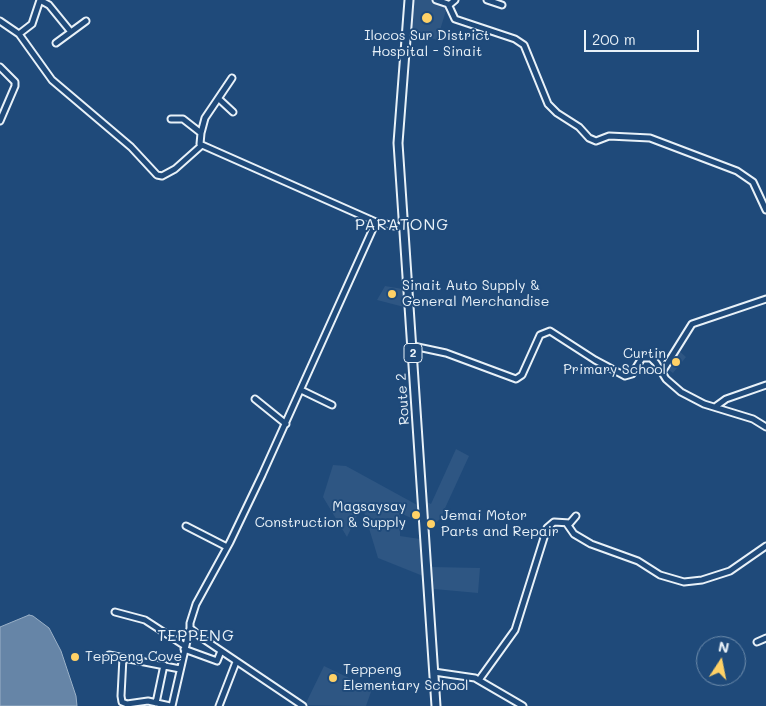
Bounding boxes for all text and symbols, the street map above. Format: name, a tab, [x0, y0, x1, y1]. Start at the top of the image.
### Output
marker: Ilocos Sur District Hospital - Sinait	[420, 11, 434, 25]
scale bar	[586, 20, 701, 52]
place label: Ilocos Sur District Hospital - Sinait	[364, 28, 490, 60]
text: 200 m	[592, 29, 636, 49]
district label: PARATONG	[354, 215, 450, 235]
place label: Sinait Auto Supply & General Merchandise	[402, 278, 549, 310]
marker: Sinait Auto Supply & General Merchandise	[386, 288, 398, 300]
road number: 2	[404, 343, 422, 362]
place label: Curtin Primary School	[563, 346, 666, 378]
marker: Curtin Primary School	[670, 356, 682, 368]
street label: Route 2	[393, 372, 413, 426]
place label: Magsaysay Construction & Supply	[255, 499, 406, 532]
place label: Jemai Motor Parts and Repair	[441, 508, 559, 540]
marker: Magsaysay Construction & Supply	[410, 509, 422, 521]
marker: Jemai Motor Parts and Repair	[425, 518, 437, 530]
district label: TEPPENG	[156, 626, 236, 646]
north arrow	[696, 636, 746, 686]
text: N	[717, 636, 731, 657]
place label: Teppeng Cove	[85, 649, 182, 665]
marker: Teppeng Cove	[69, 651, 81, 663]
place label: Teppeng Elementary School	[343, 662, 469, 694]
marker: Teppeng Elementary School	[327, 672, 339, 684]

